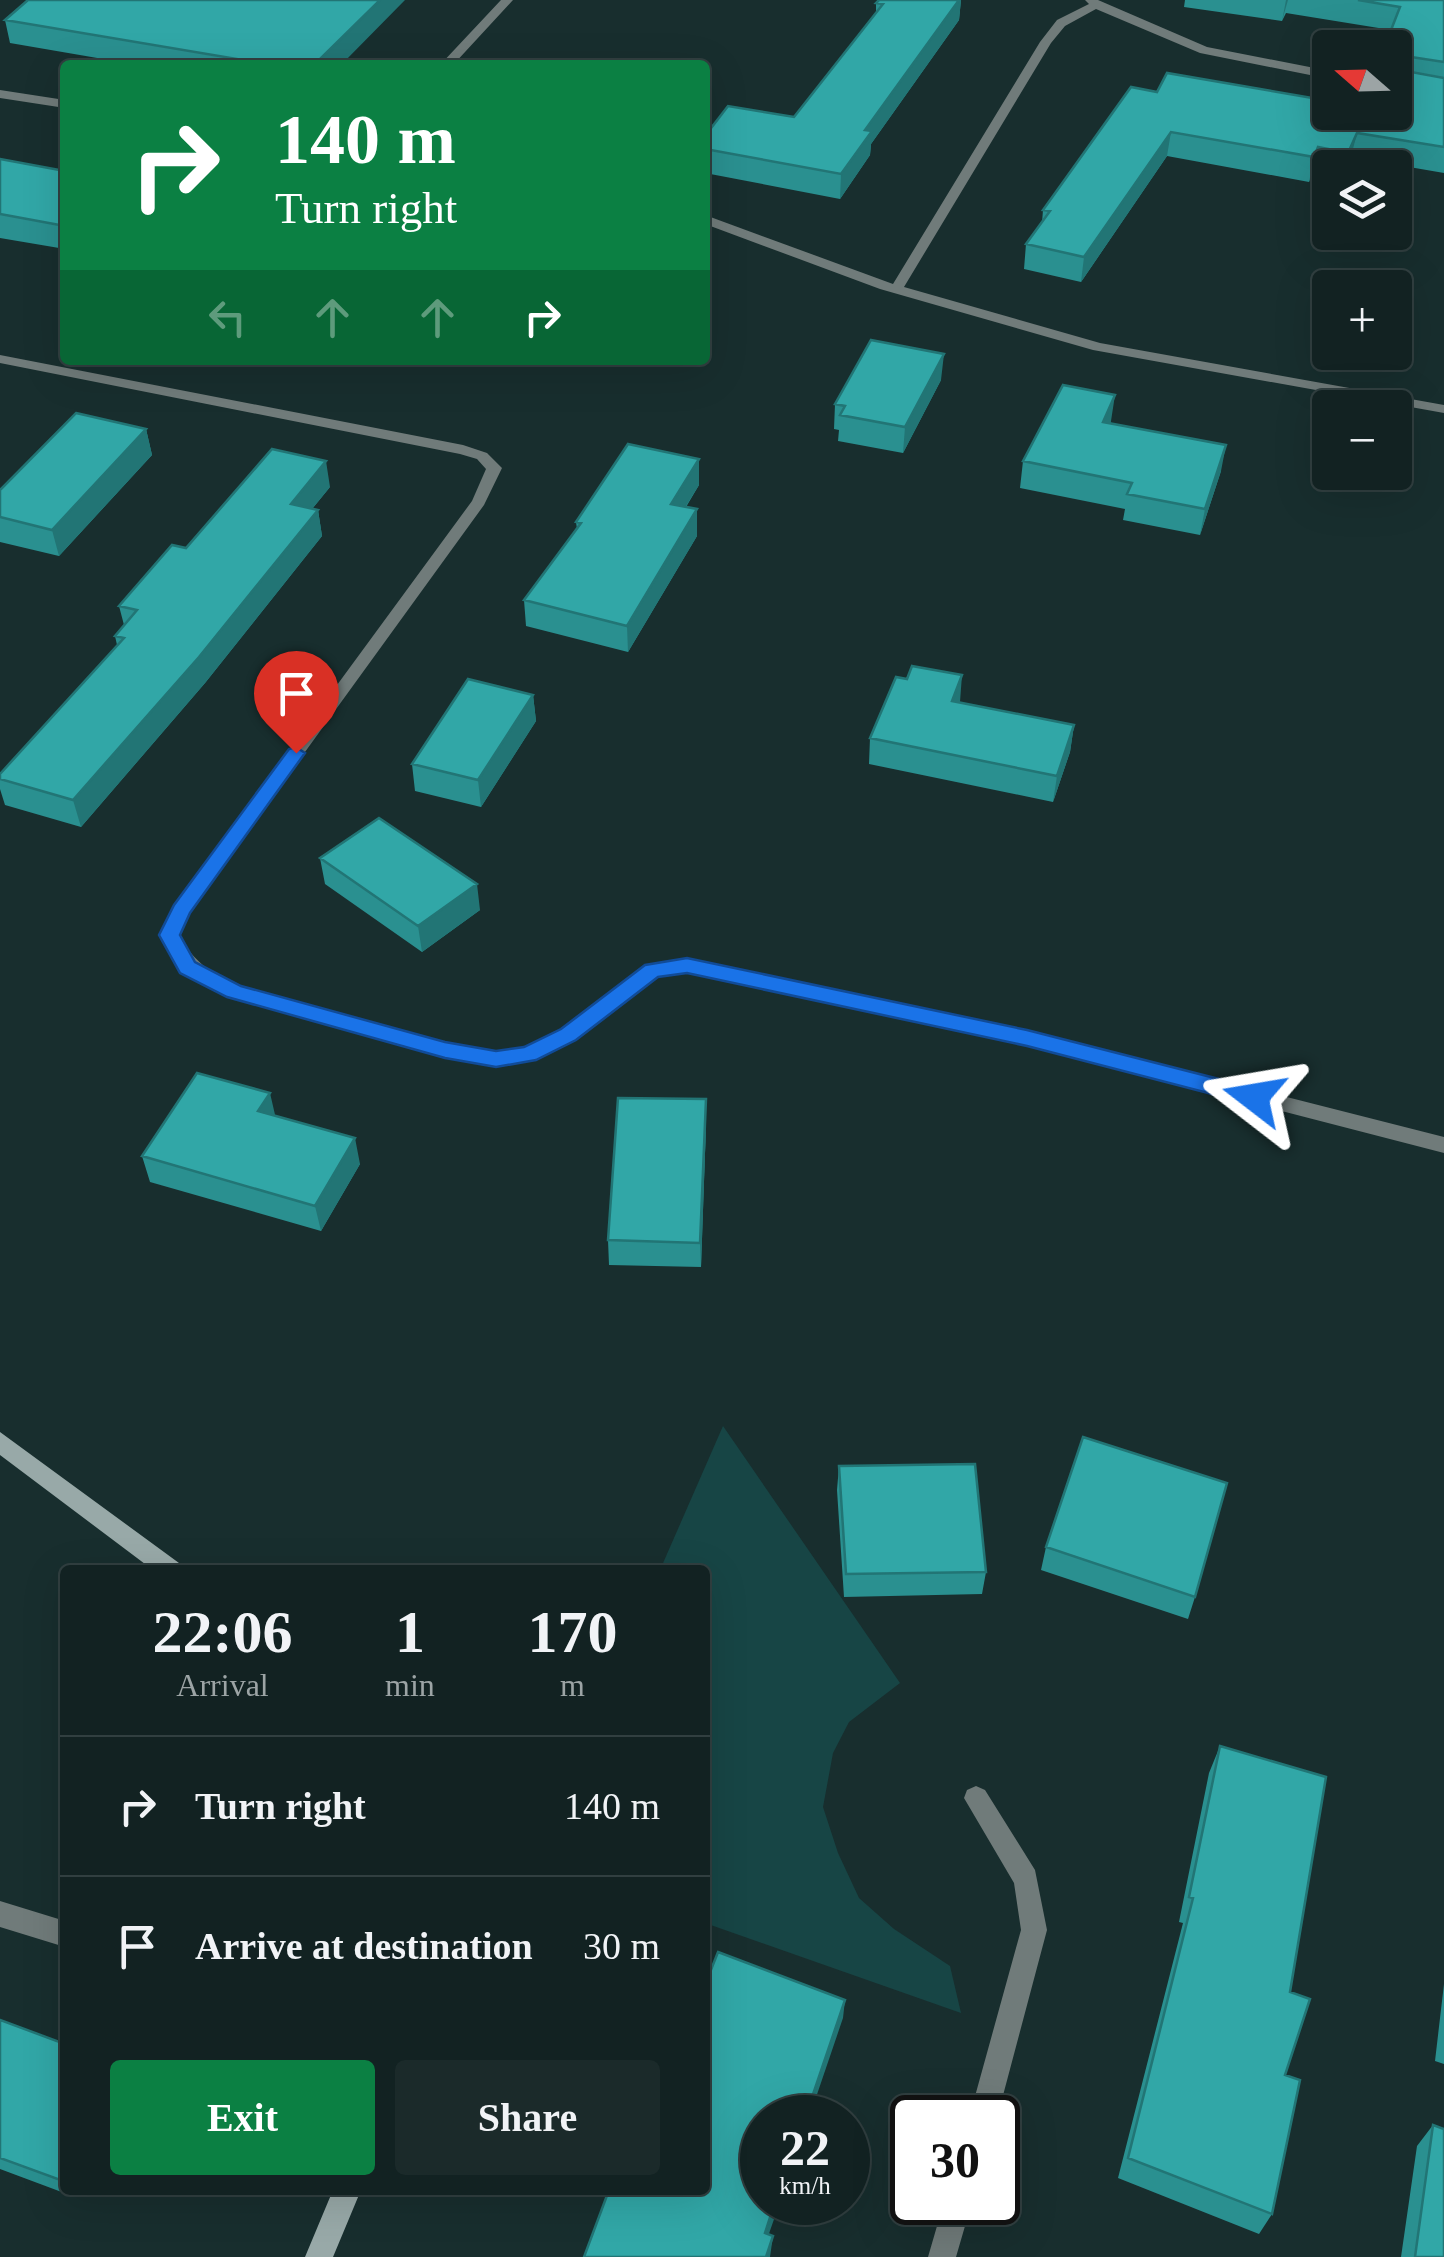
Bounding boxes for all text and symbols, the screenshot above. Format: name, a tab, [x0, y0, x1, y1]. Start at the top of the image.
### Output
north arrow	[1312, 30, 1412, 130]
map controls	[1312, 30, 1412, 490]
icon: right	[110, 100, 240, 230]
text: 140 m	[275, 101, 456, 178]
button: layers	[1312, 150, 1412, 250]
text: Turn right	[275, 183, 457, 233]
button: +	[1312, 270, 1412, 370]
icon: left	[200, 290, 255, 345]
icon: ahead	[305, 290, 360, 345]
icon: ahead	[410, 290, 465, 345]
icon: right	[515, 290, 570, 345]
button: −	[1312, 390, 1412, 490]
pin	[254, 651, 339, 754]
icon: arrive	[269, 666, 324, 721]
position arrow	[1202, 1045, 1306, 1149]
text: 22:06	[153, 1599, 293, 1665]
text: 1	[395, 1599, 425, 1665]
text: 170	[527, 1599, 617, 1665]
text: Arrival	[176, 1667, 269, 1703]
text: min	[385, 1667, 435, 1703]
text: m	[560, 1667, 585, 1703]
icon: right	[110, 1779, 165, 1834]
text: Turn right	[195, 1785, 366, 1827]
text: 140 m	[564, 1785, 660, 1827]
icon: arrive	[110, 1919, 165, 1974]
text: Arrive at destination	[195, 1925, 533, 1967]
text: 30 m	[583, 1925, 660, 1967]
button: Exit	[110, 2060, 375, 2175]
button: Share	[395, 2060, 660, 2175]
speed limit sign: 30	[890, 2095, 1020, 2225]
text: 22	[780, 2120, 830, 2176]
text: km/h	[779, 2172, 831, 2199]

